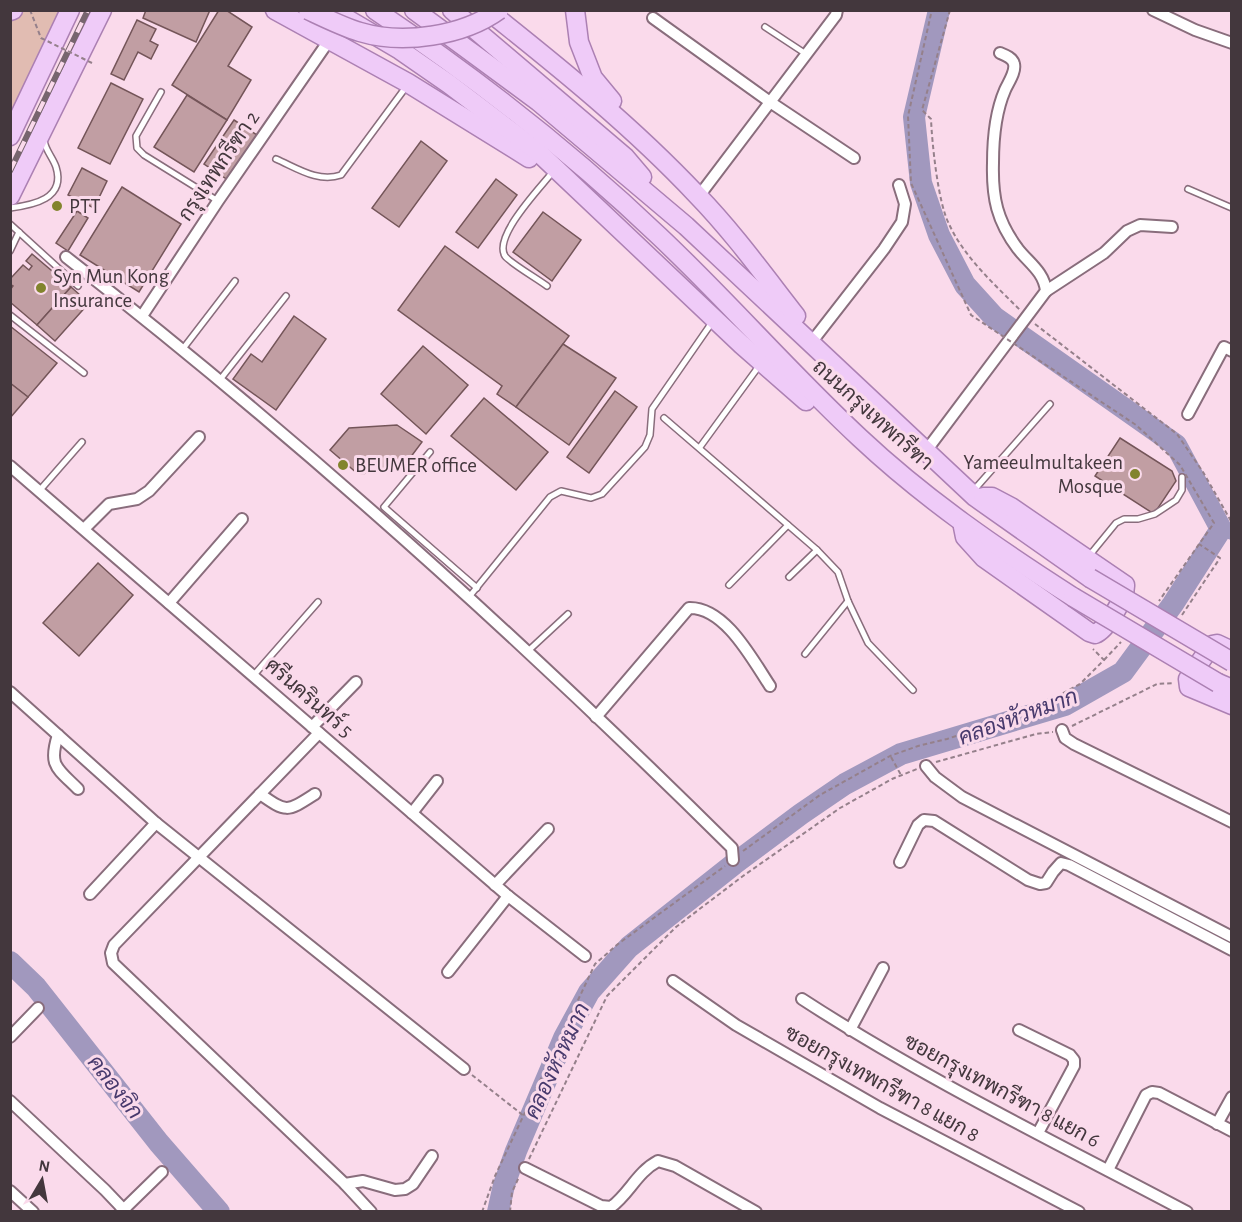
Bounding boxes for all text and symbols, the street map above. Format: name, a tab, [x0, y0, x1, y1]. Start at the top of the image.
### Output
street label: กรุงเทพกรีฑา 2	[172, 106, 266, 226]
place label: PTT	[69, 196, 100, 217]
marker: PTT	[50, 199, 64, 213]
place label: Syn Mun Kong Insurance	[53, 266, 170, 311]
marker: Syn Mun Kong Insurance	[34, 281, 48, 295]
street label: ถนนกรุงเทพกรีฑา	[807, 354, 939, 476]
place label: Yameeulmultakeen Mosque	[963, 452, 1123, 497]
place label: BEUMER office	[355, 455, 477, 476]
marker: BEUMER office	[336, 458, 350, 472]
marker: Yameeulmultakeen Mosque	[1128, 467, 1142, 481]
street label: ศรีนครินทร์ 5	[261, 651, 359, 742]
water label: คลองหัวหมาก	[954, 682, 1081, 749]
water label: คลองหัวหมาก	[518, 998, 593, 1122]
street label: ซอยกรุงเทพกรีฑา 8 แยก 8	[780, 1019, 984, 1149]
street label: ซอยกรุงเทพกรีฑา 8 แยก 6	[899, 1028, 1105, 1154]
water label: คลองจิก	[84, 1049, 149, 1123]
north arrow	[12, 1150, 72, 1210]
text: N	[38, 1157, 51, 1175]

